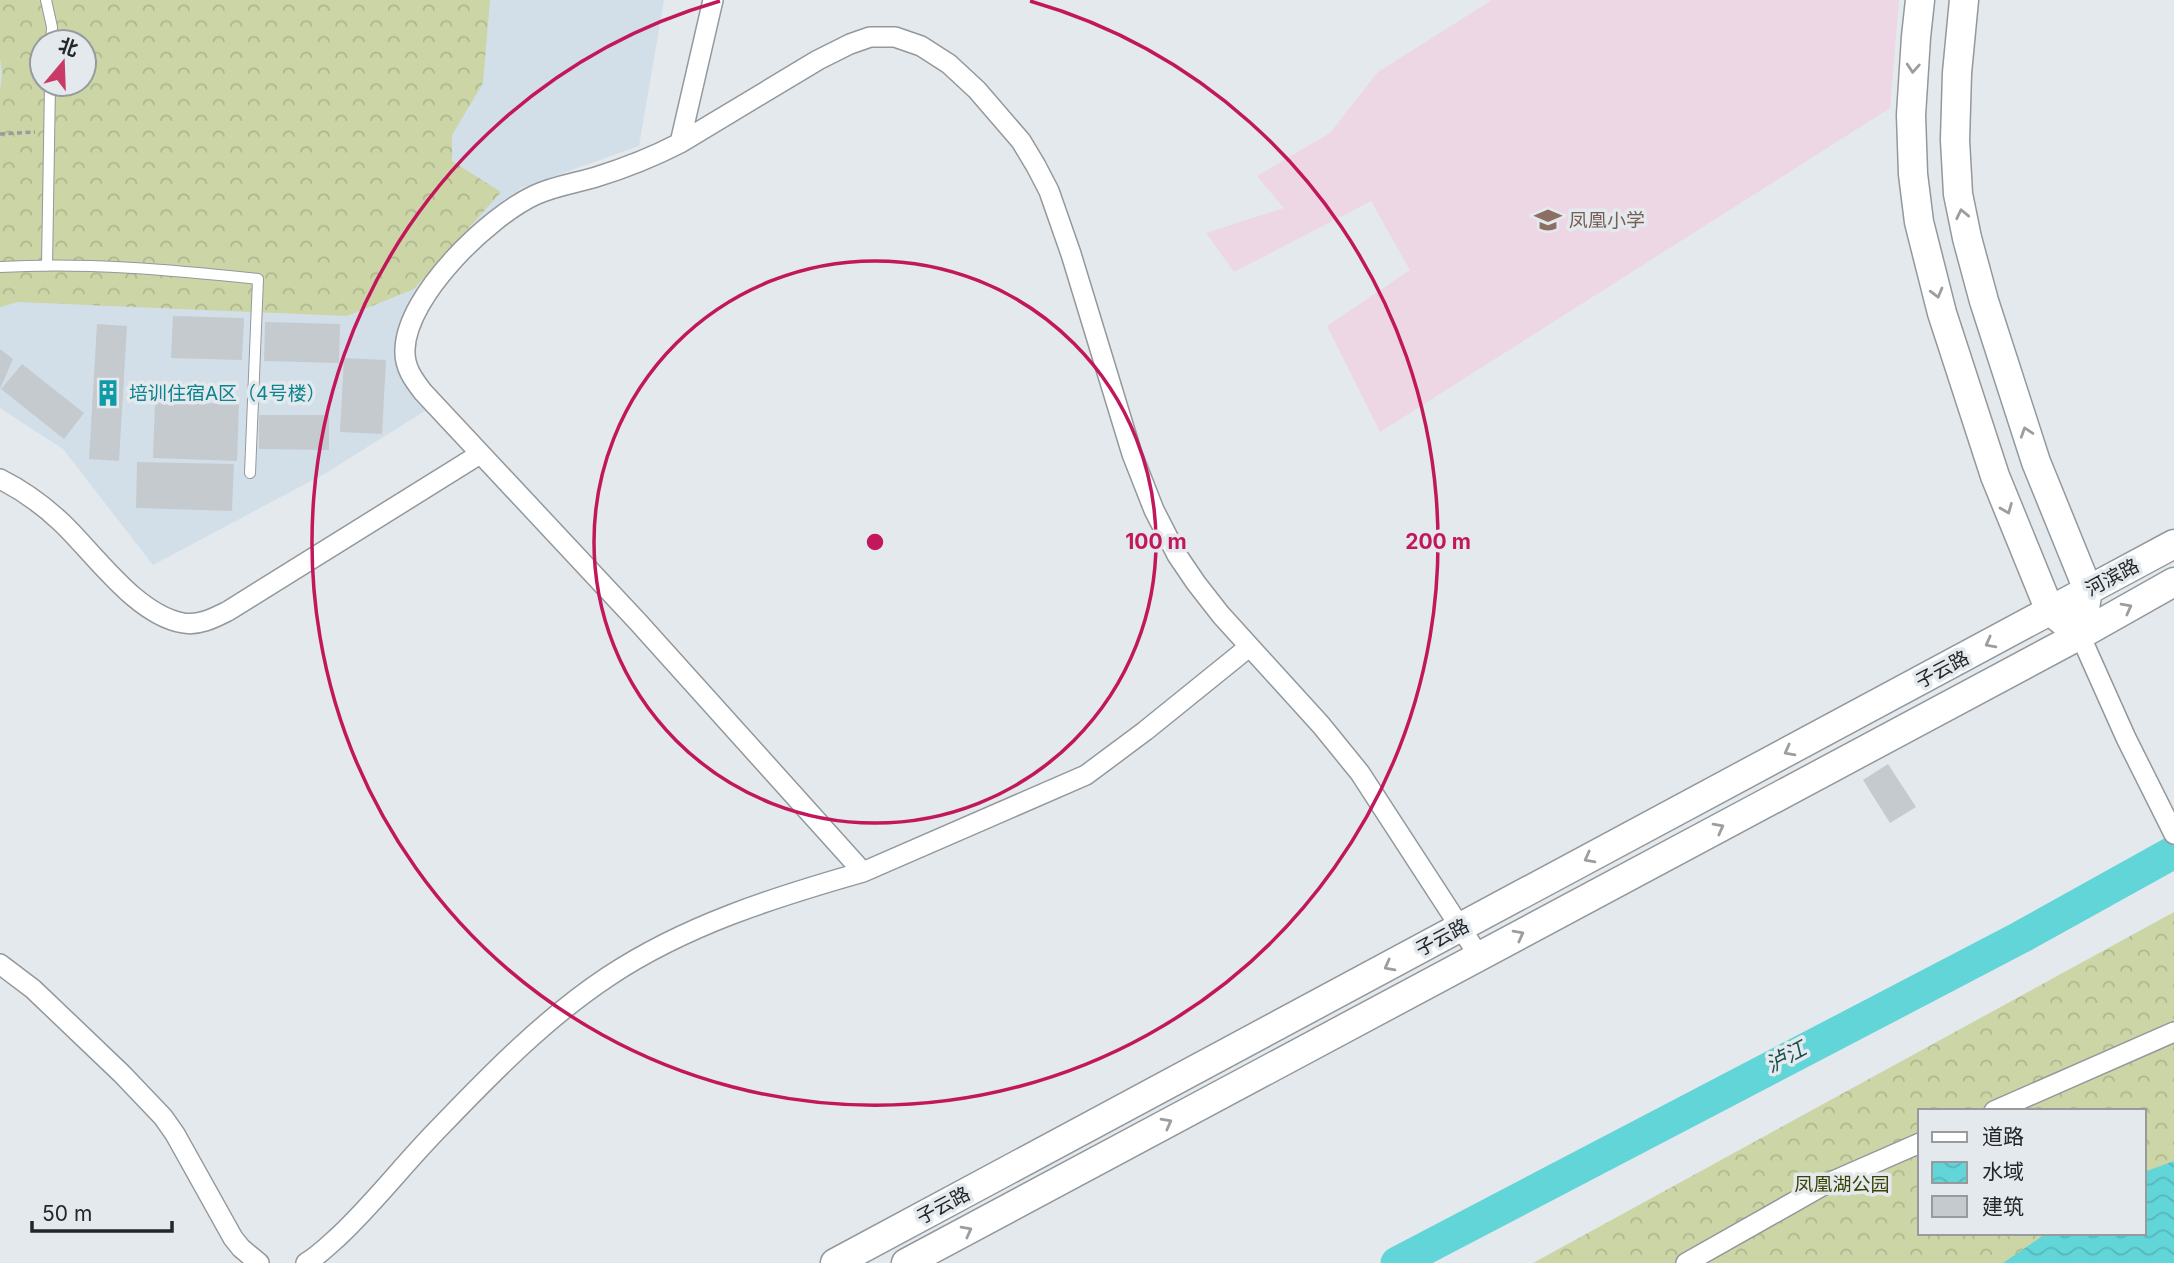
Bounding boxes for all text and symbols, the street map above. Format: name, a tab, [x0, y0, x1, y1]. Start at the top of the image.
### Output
north arrow	[28, 28, 98, 98]
text: 北	[56, 33, 81, 61]
one-way arrow	[1906, 63, 1921, 74]
school or university icon: 凤凰小学	[1533, 205, 1563, 235]
one-way arrow	[1956, 208, 1971, 220]
place label: 凤凰小学	[1569, 209, 1645, 232]
one-way arrow	[1929, 286, 1943, 298]
building icon: 培训住宿A区（4号楼）	[93, 378, 123, 408]
place label: 培训住宿A区（4号楼）	[129, 382, 325, 405]
one-way arrow	[2020, 427, 2034, 439]
one-way arrow	[1999, 502, 2013, 514]
text: 100 m	[1125, 529, 1187, 554]
text: 200 m	[1405, 529, 1471, 554]
centre of rings	[863, 530, 887, 554]
street label: 河滨路	[2082, 554, 2143, 601]
one-way arrow	[2119, 603, 2132, 616]
one-way arrow	[1985, 635, 1997, 648]
street label: 子云路	[1912, 646, 1973, 693]
one-way arrow	[1784, 742, 1797, 756]
one-way arrow	[1712, 822, 1725, 836]
one-way arrow	[1584, 850, 1596, 863]
street label: 子云路	[1412, 914, 1473, 961]
one-way arrow	[1512, 930, 1524, 943]
one-way arrow	[1383, 958, 1396, 971]
water label: 泸江	[1761, 1035, 1812, 1077]
legend	[1918, 1109, 2146, 1235]
one-way arrow	[1160, 1118, 1172, 1131]
text: 道路	[1982, 1124, 2024, 1149]
text: 水域	[1982, 1159, 2024, 1184]
park label: 凤凰湖公园	[1794, 1173, 1890, 1196]
street label: 子云路	[913, 1182, 974, 1229]
scale bar	[32, 1190, 172, 1234]
text: 建筑	[1982, 1194, 2024, 1219]
text: 50 m	[42, 1201, 92, 1226]
one-way arrow	[959, 1226, 972, 1239]

